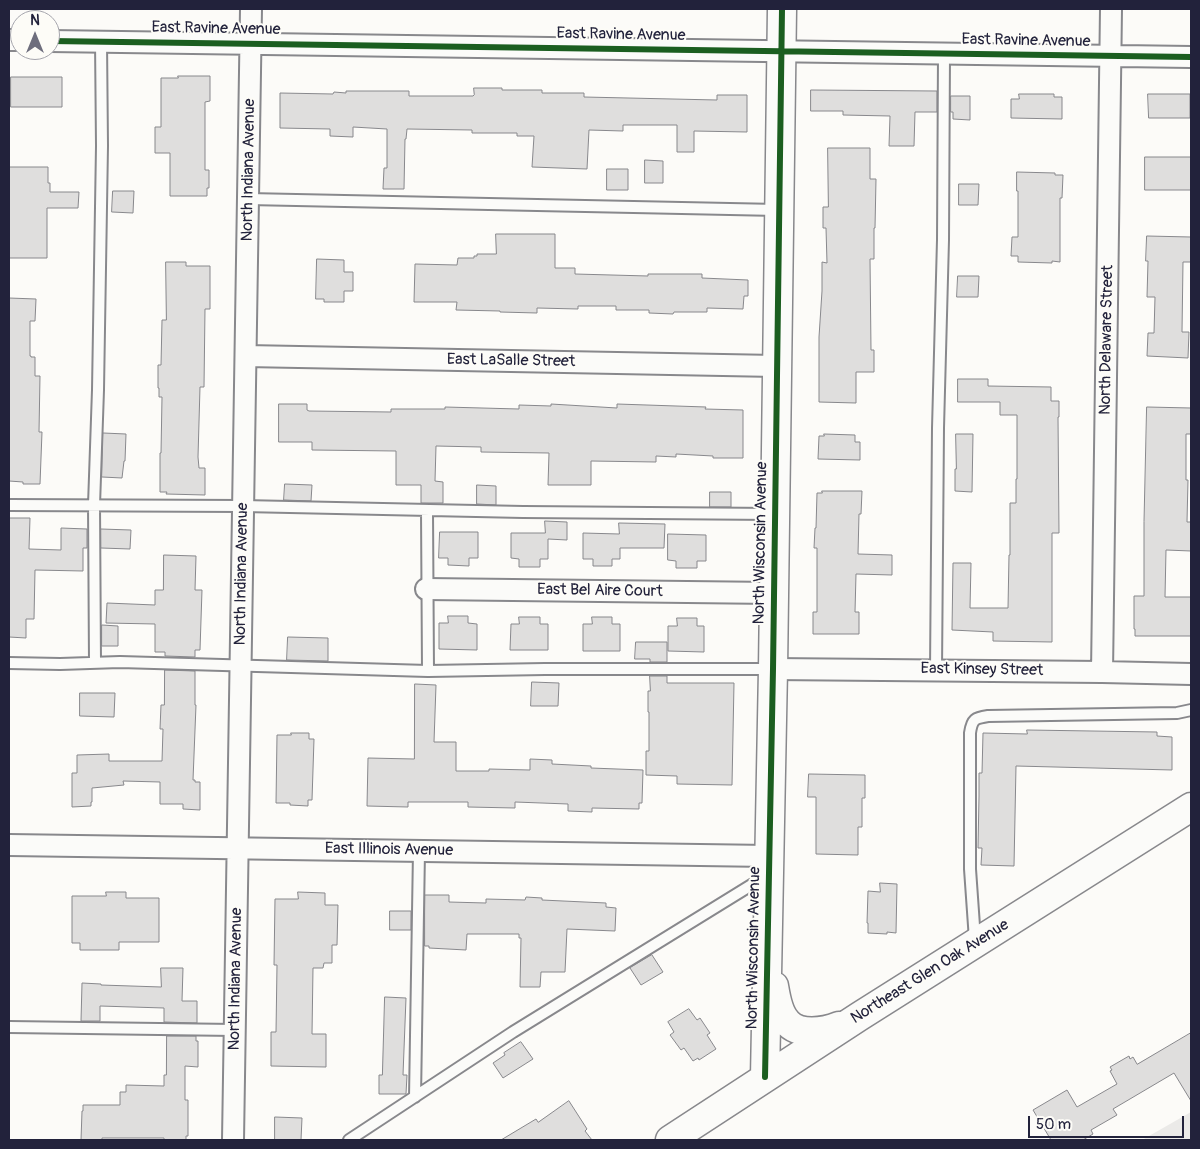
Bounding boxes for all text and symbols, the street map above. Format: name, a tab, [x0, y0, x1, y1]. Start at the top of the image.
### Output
north arrow	[10, 10, 60, 60]
text: N	[30, 12, 40, 29]
street label: East Ravine Avenue	[151, 18, 281, 40]
street label: East Ravine Avenue	[556, 24, 686, 46]
street label: East Ravine Avenue	[961, 30, 1091, 52]
street label: North Indiana Avenue	[238, 98, 260, 242]
street label: North Delaware Street	[1096, 265, 1118, 415]
street label: East LaSalle Street	[447, 350, 575, 372]
street label: North Wisconsin Avenue	[750, 461, 772, 625]
street label: North Indiana Avenue	[231, 502, 253, 646]
street label: East Bel Aire Court	[537, 580, 663, 602]
street label: East Kinsey Street	[921, 659, 1043, 681]
street label: East Illinois Avenue	[325, 839, 453, 861]
street label: North Wisconsin Avenue	[743, 866, 765, 1030]
street label: North Indiana Avenue	[225, 907, 247, 1051]
street label: Northeast Glen Oak Avenue	[847, 915, 1013, 1029]
scale bar	[1030, 1106, 1186, 1138]
text: 50 m	[1036, 1115, 1071, 1134]

